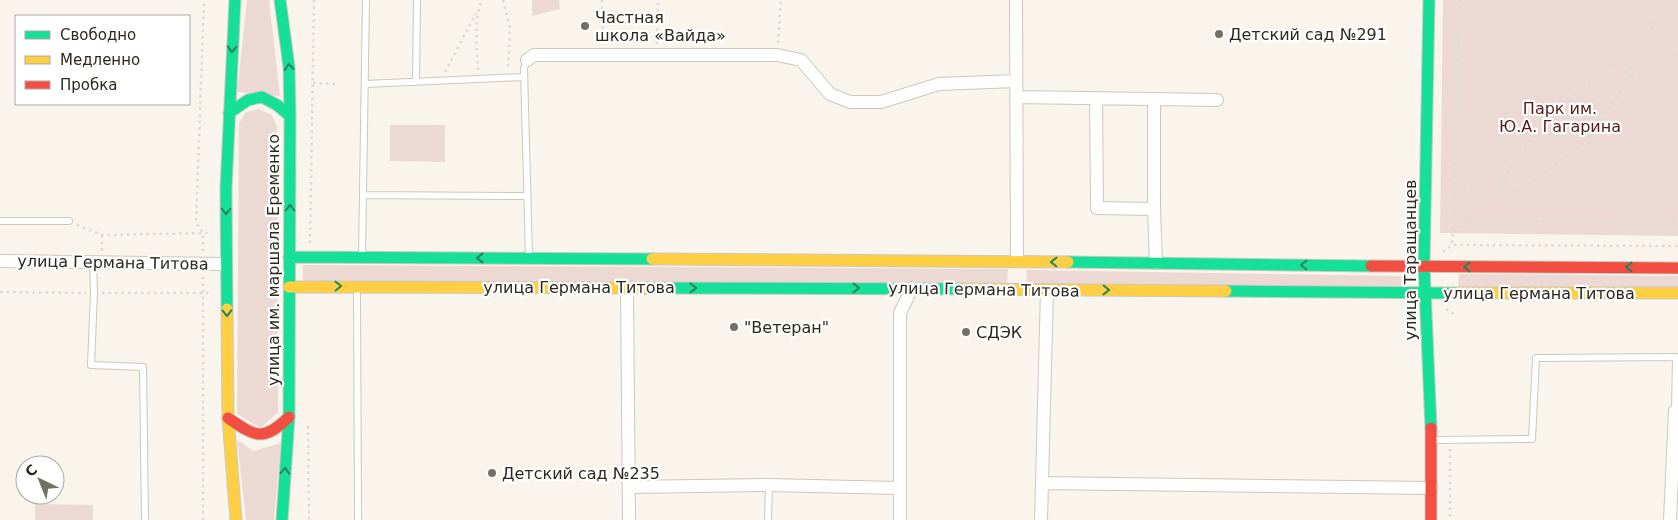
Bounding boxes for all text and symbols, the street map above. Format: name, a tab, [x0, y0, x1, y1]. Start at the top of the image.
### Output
place label: Частная школа «Вайда»	[595, 8, 726, 45]
legend	[15, 15, 190, 105]
marker: Частная школа «Вайда»	[579, 20, 591, 32]
place label: Детский сад №291	[1229, 25, 1387, 44]
text: Свободно	[60, 26, 136, 44]
marker: Детский сад №291	[1213, 28, 1225, 40]
one-way arrow	[227, 45, 238, 53]
text: Медленно	[60, 51, 140, 69]
one-way arrow	[284, 63, 295, 71]
text: Пробка	[60, 76, 117, 94]
park label: Парк им. Ю.А. Гагарина	[1499, 99, 1621, 136]
street label: улица им. маршала Еременко	[264, 134, 283, 386]
street label: улица Таращанцев	[1401, 180, 1420, 340]
one-way arrow	[285, 204, 295, 212]
one-way arrow	[221, 208, 231, 215]
street label: улица Германа Титова	[17, 251, 209, 274]
one-way arrow	[476, 253, 484, 263]
one-way arrow	[1050, 256, 1058, 267]
one-way arrow	[1300, 260, 1308, 270]
one-way arrow	[1463, 262, 1470, 272]
one-way arrow	[1625, 262, 1633, 272]
street label: улица Германа Титова	[483, 278, 675, 297]
street label: улица Германа Титова	[888, 278, 1080, 301]
one-way arrow	[334, 281, 342, 292]
one-way arrow	[690, 283, 697, 293]
one-way arrow	[852, 283, 860, 293]
street label: улица Германа Титова	[1443, 284, 1635, 303]
one-way arrow	[1102, 285, 1110, 295]
one-way arrow	[222, 309, 232, 317]
place label: "Ветеран"	[744, 318, 829, 337]
marker: "Ветеран"	[728, 321, 740, 333]
place label: СДЭК	[976, 323, 1023, 342]
marker: СДЭК	[960, 326, 972, 338]
north arrow	[15, 455, 65, 505]
text: С	[22, 461, 40, 480]
place label: Детский сад №235	[502, 464, 660, 483]
one-way arrow	[280, 467, 291, 475]
marker: Детский сад №235	[486, 467, 498, 479]

